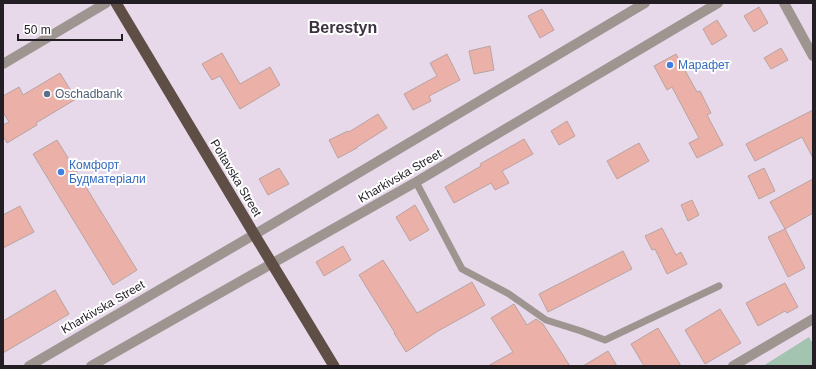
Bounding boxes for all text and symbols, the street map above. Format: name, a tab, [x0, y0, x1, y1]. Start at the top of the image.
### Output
scale bar	[18, 16, 122, 42]
district label: Berestyn	[309, 19, 377, 36]
text: 50 m	[24, 23, 51, 37]
place label: Марафет	[678, 58, 730, 72]
marker: Марафет	[665, 60, 675, 70]
place label: Oschadbank	[55, 87, 123, 101]
marker: Oschadbank	[42, 89, 52, 99]
street label: Poltavska Street	[207, 137, 265, 220]
street label: Kharkivska Street	[356, 146, 445, 206]
place label: Комфорт Будматеріали	[69, 158, 146, 186]
marker: Комфорт Будматеріали	[56, 167, 66, 177]
street label: Kharkivska Street	[59, 277, 148, 337]

